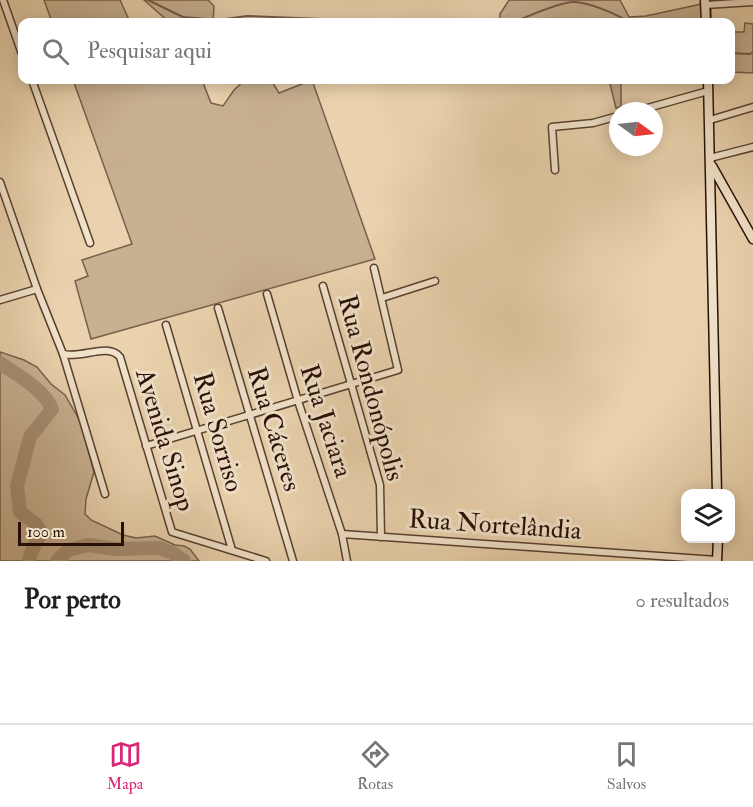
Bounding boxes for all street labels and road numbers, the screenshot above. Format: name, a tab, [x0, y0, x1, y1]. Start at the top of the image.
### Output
street label: Rua Rondonópolis	[330, 291, 411, 485]
street label: Rua Jaciara	[293, 360, 359, 482]
street label: Rua Cáceres	[240, 363, 308, 495]
street label: Avenida Sinop	[127, 364, 202, 515]
street label: Rua Sorriso	[186, 369, 250, 495]
street label: Rua Nortelândia	[407, 503, 583, 547]

